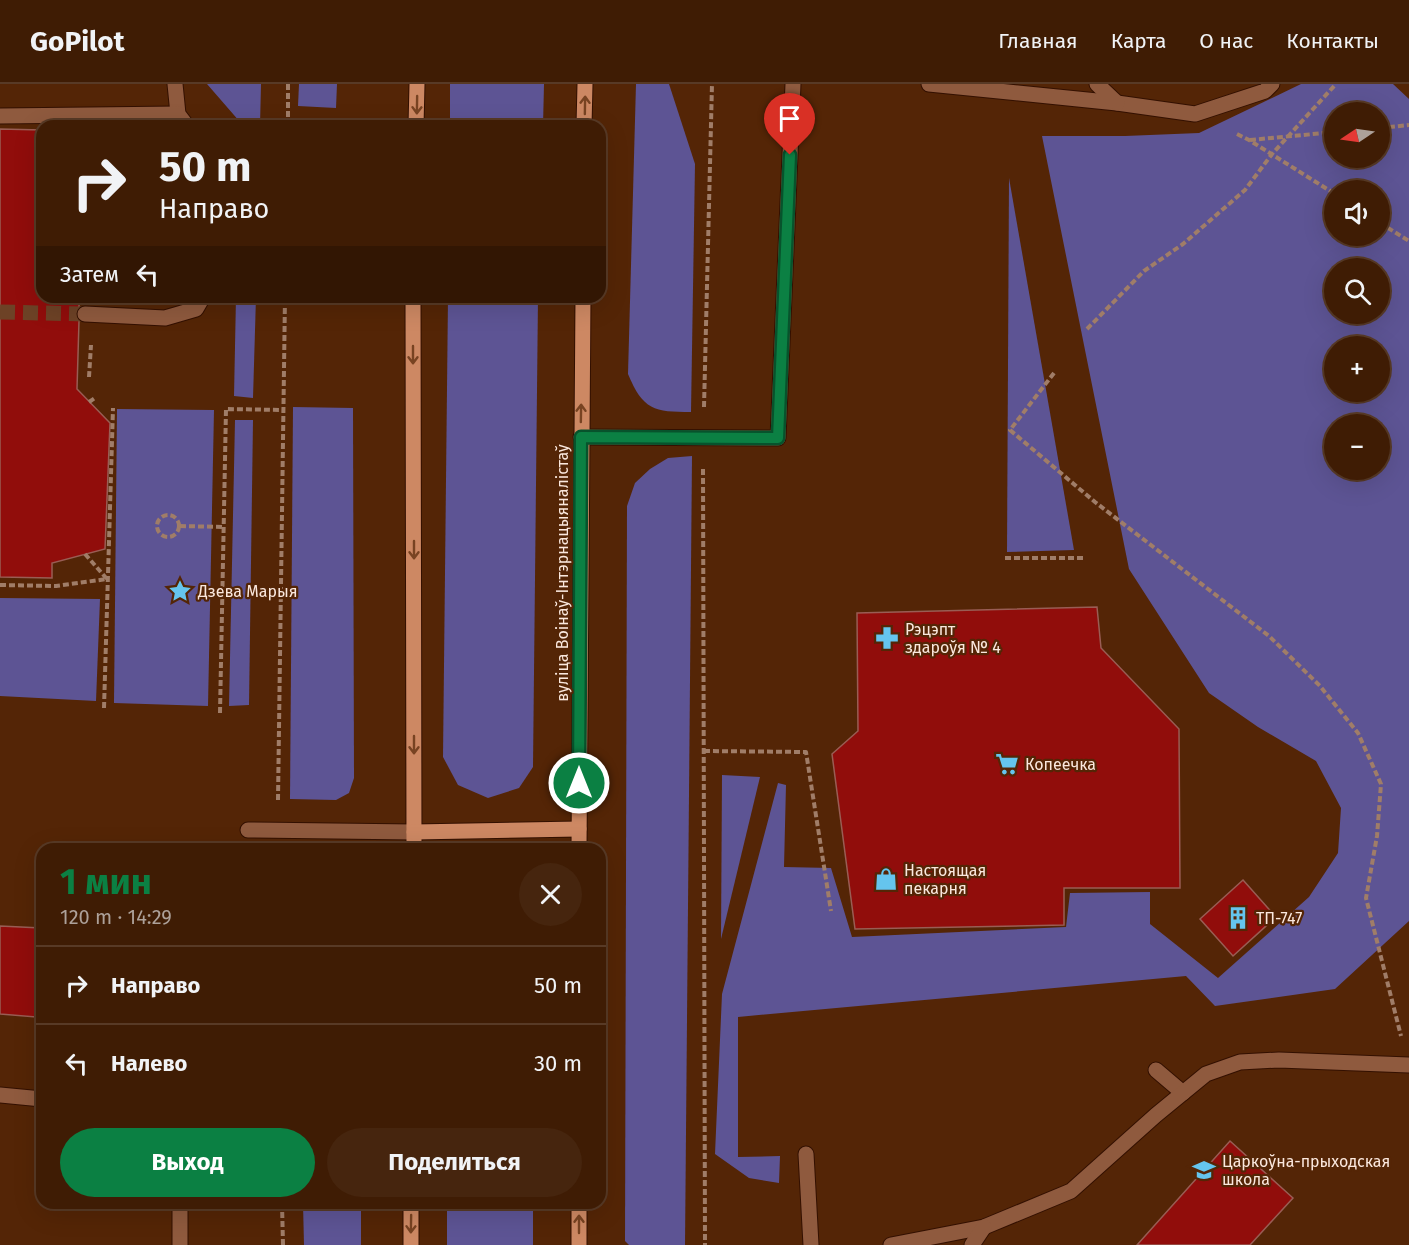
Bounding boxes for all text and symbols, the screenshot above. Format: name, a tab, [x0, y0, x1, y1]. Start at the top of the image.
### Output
text: GoPilot	[30, 25, 124, 58]
text: Главная	[998, 28, 1078, 54]
text: Карта	[1111, 28, 1166, 54]
text: О нас	[1199, 28, 1253, 54]
text: Контакты	[1286, 28, 1379, 54]
pin	[764, 93, 815, 155]
one-way arrow	[411, 95, 423, 114]
one-way arrow	[579, 96, 590, 115]
icon: arrive	[773, 102, 806, 135]
north arrow	[1324, 102, 1390, 168]
map controls	[1324, 102, 1390, 480]
text: 50 m	[159, 142, 252, 192]
icon: right	[60, 144, 138, 222]
button: sound	[1324, 180, 1390, 246]
text: Направо	[159, 193, 269, 225]
icon: left	[131, 258, 164, 291]
button: search	[1324, 258, 1390, 324]
text: Затем	[60, 261, 119, 288]
button: +	[1324, 336, 1390, 402]
one-way arrow	[407, 345, 419, 365]
one-way arrow	[575, 403, 587, 423]
button: −	[1324, 414, 1390, 480]
street label: вуліца Воінаў-Інтэрнацыяналістаў	[553, 444, 572, 702]
one-way arrow	[408, 540, 420, 560]
place icon: Дзева Марыя	[167, 578, 193, 604]
place label: Дзева Марыя	[197, 582, 297, 601]
place label: Рэцэпт здароўя № 4	[905, 620, 1001, 657]
pharmacy icon: Рэцэпт здароўя № 4	[874, 625, 900, 651]
one-way arrow	[408, 735, 420, 755]
position arrow	[547, 751, 611, 815]
supermarket icon: Копеечка	[994, 751, 1020, 777]
place label: Копеечка	[1025, 755, 1096, 774]
text: 1 мин	[60, 860, 152, 904]
place label: Настоящая пекарня	[904, 861, 986, 898]
button: close	[519, 863, 582, 926]
shop icon: Настоящая пекарня	[873, 866, 899, 892]
text: 120 m · 14:29	[60, 905, 172, 929]
building icon: ТП-747	[1225, 905, 1251, 931]
place label: ТП-747	[1256, 909, 1302, 928]
icon: right	[60, 969, 93, 1002]
text: Направо	[111, 972, 200, 999]
text: 50 m	[534, 972, 582, 999]
icon: left	[60, 1047, 93, 1080]
text: Налево	[111, 1050, 187, 1077]
text: 30 m	[534, 1050, 582, 1077]
button: Выход	[60, 1128, 315, 1197]
button: Поделиться	[327, 1128, 582, 1197]
place label: Царкоўна-прыходская школа	[1222, 1152, 1390, 1189]
school or university icon: Царкоўна-прыходская школа	[1191, 1157, 1217, 1183]
one-way arrow	[405, 1214, 417, 1233]
one-way arrow	[573, 1215, 585, 1234]

